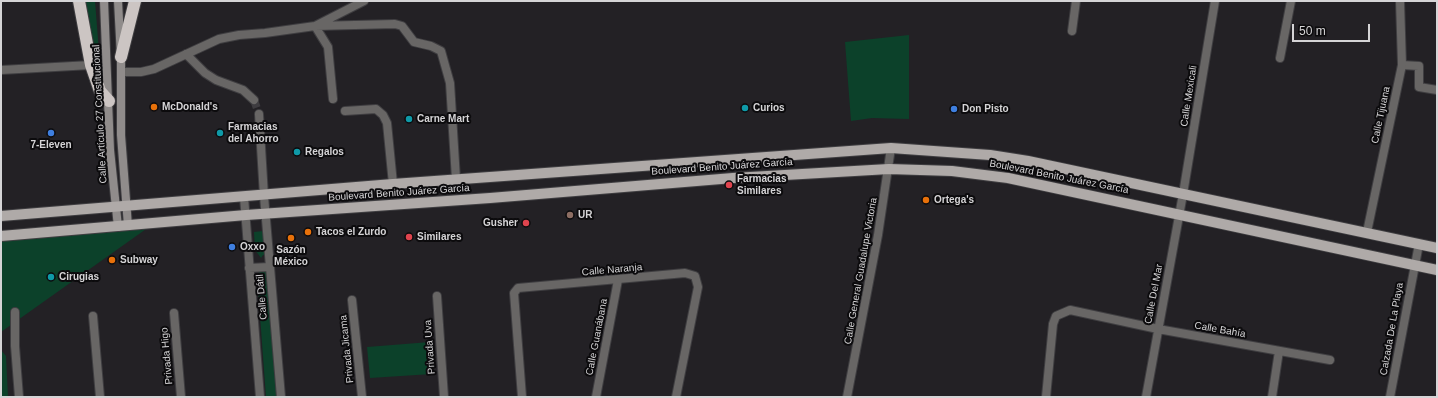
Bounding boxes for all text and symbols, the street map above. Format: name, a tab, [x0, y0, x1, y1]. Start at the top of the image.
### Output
scale bar	[1294, 16, 1372, 42]
text: 50 m	[1299, 24, 1326, 38]
street label: Calle Artículo 27 Constitucional	[90, 44, 110, 184]
street label: Calle Mexicali	[1178, 65, 1200, 127]
street label: Calle Tijuana	[1369, 85, 1393, 145]
place label: McDonald's	[162, 101, 218, 113]
marker: McDonald's	[149, 102, 159, 112]
place label: Curios	[753, 102, 785, 114]
marker: Curios	[740, 103, 750, 113]
place label: Don Pisto	[962, 103, 1009, 115]
marker: Don Pisto	[949, 104, 959, 114]
place label: Carne Mart	[417, 113, 469, 125]
marker: Carne Mart	[404, 114, 414, 124]
place label: Farmacias del Ahorro	[228, 121, 279, 144]
marker: 7-Eleven	[46, 128, 56, 138]
marker: Farmacias del Ahorro	[215, 128, 225, 138]
place label: 7-Eleven	[30, 139, 72, 151]
place label: Regalos	[305, 146, 344, 158]
marker: Regalos	[292, 147, 302, 157]
street label: Boulevard Benito Juárez García	[651, 156, 793, 178]
street label: Boulevard Benito Juárez García	[988, 158, 1130, 196]
place label: Farmacias Similares	[737, 173, 786, 196]
marker: Farmacias Similares	[724, 180, 734, 190]
street label: Boulevard Benito Juárez García	[328, 182, 470, 204]
place label: Ortega's	[934, 194, 974, 206]
marker: Ortega's	[921, 195, 931, 205]
street label: Calle General Guadalupe Victoria	[842, 197, 880, 345]
place label: UR	[578, 209, 592, 221]
marker: UR	[565, 210, 575, 220]
place label: Gusher	[483, 217, 518, 229]
marker: Gusher	[521, 218, 531, 228]
place label: Tacos el Zurdo	[316, 226, 386, 238]
marker: Tacos el Zurdo	[303, 227, 313, 237]
place label: Similares	[417, 231, 461, 243]
marker: Similares	[404, 232, 414, 242]
marker: Sazón México	[286, 233, 296, 243]
place label: Oxxo	[240, 241, 265, 253]
marker: Oxxo	[227, 242, 237, 252]
place label: Sazón México	[274, 244, 308, 268]
place label: Subway	[120, 254, 158, 266]
marker: Subway	[107, 255, 117, 265]
street label: Calle Naranja	[581, 261, 643, 279]
street label: Calle Del Mar	[1142, 263, 1166, 325]
place label: Cirugias	[59, 271, 99, 283]
marker: Cirugias	[46, 272, 56, 282]
street label: Calle Dátil	[254, 274, 270, 320]
street label: Calzada De La Playa	[1378, 282, 1406, 376]
street label: Calle Guanábana	[584, 298, 610, 376]
street label: Privada Jicama	[337, 314, 357, 384]
street label: Privada Uva	[422, 319, 438, 375]
street label: Calle Bahía	[1194, 320, 1246, 340]
street label: Privada Higo	[159, 327, 175, 385]

